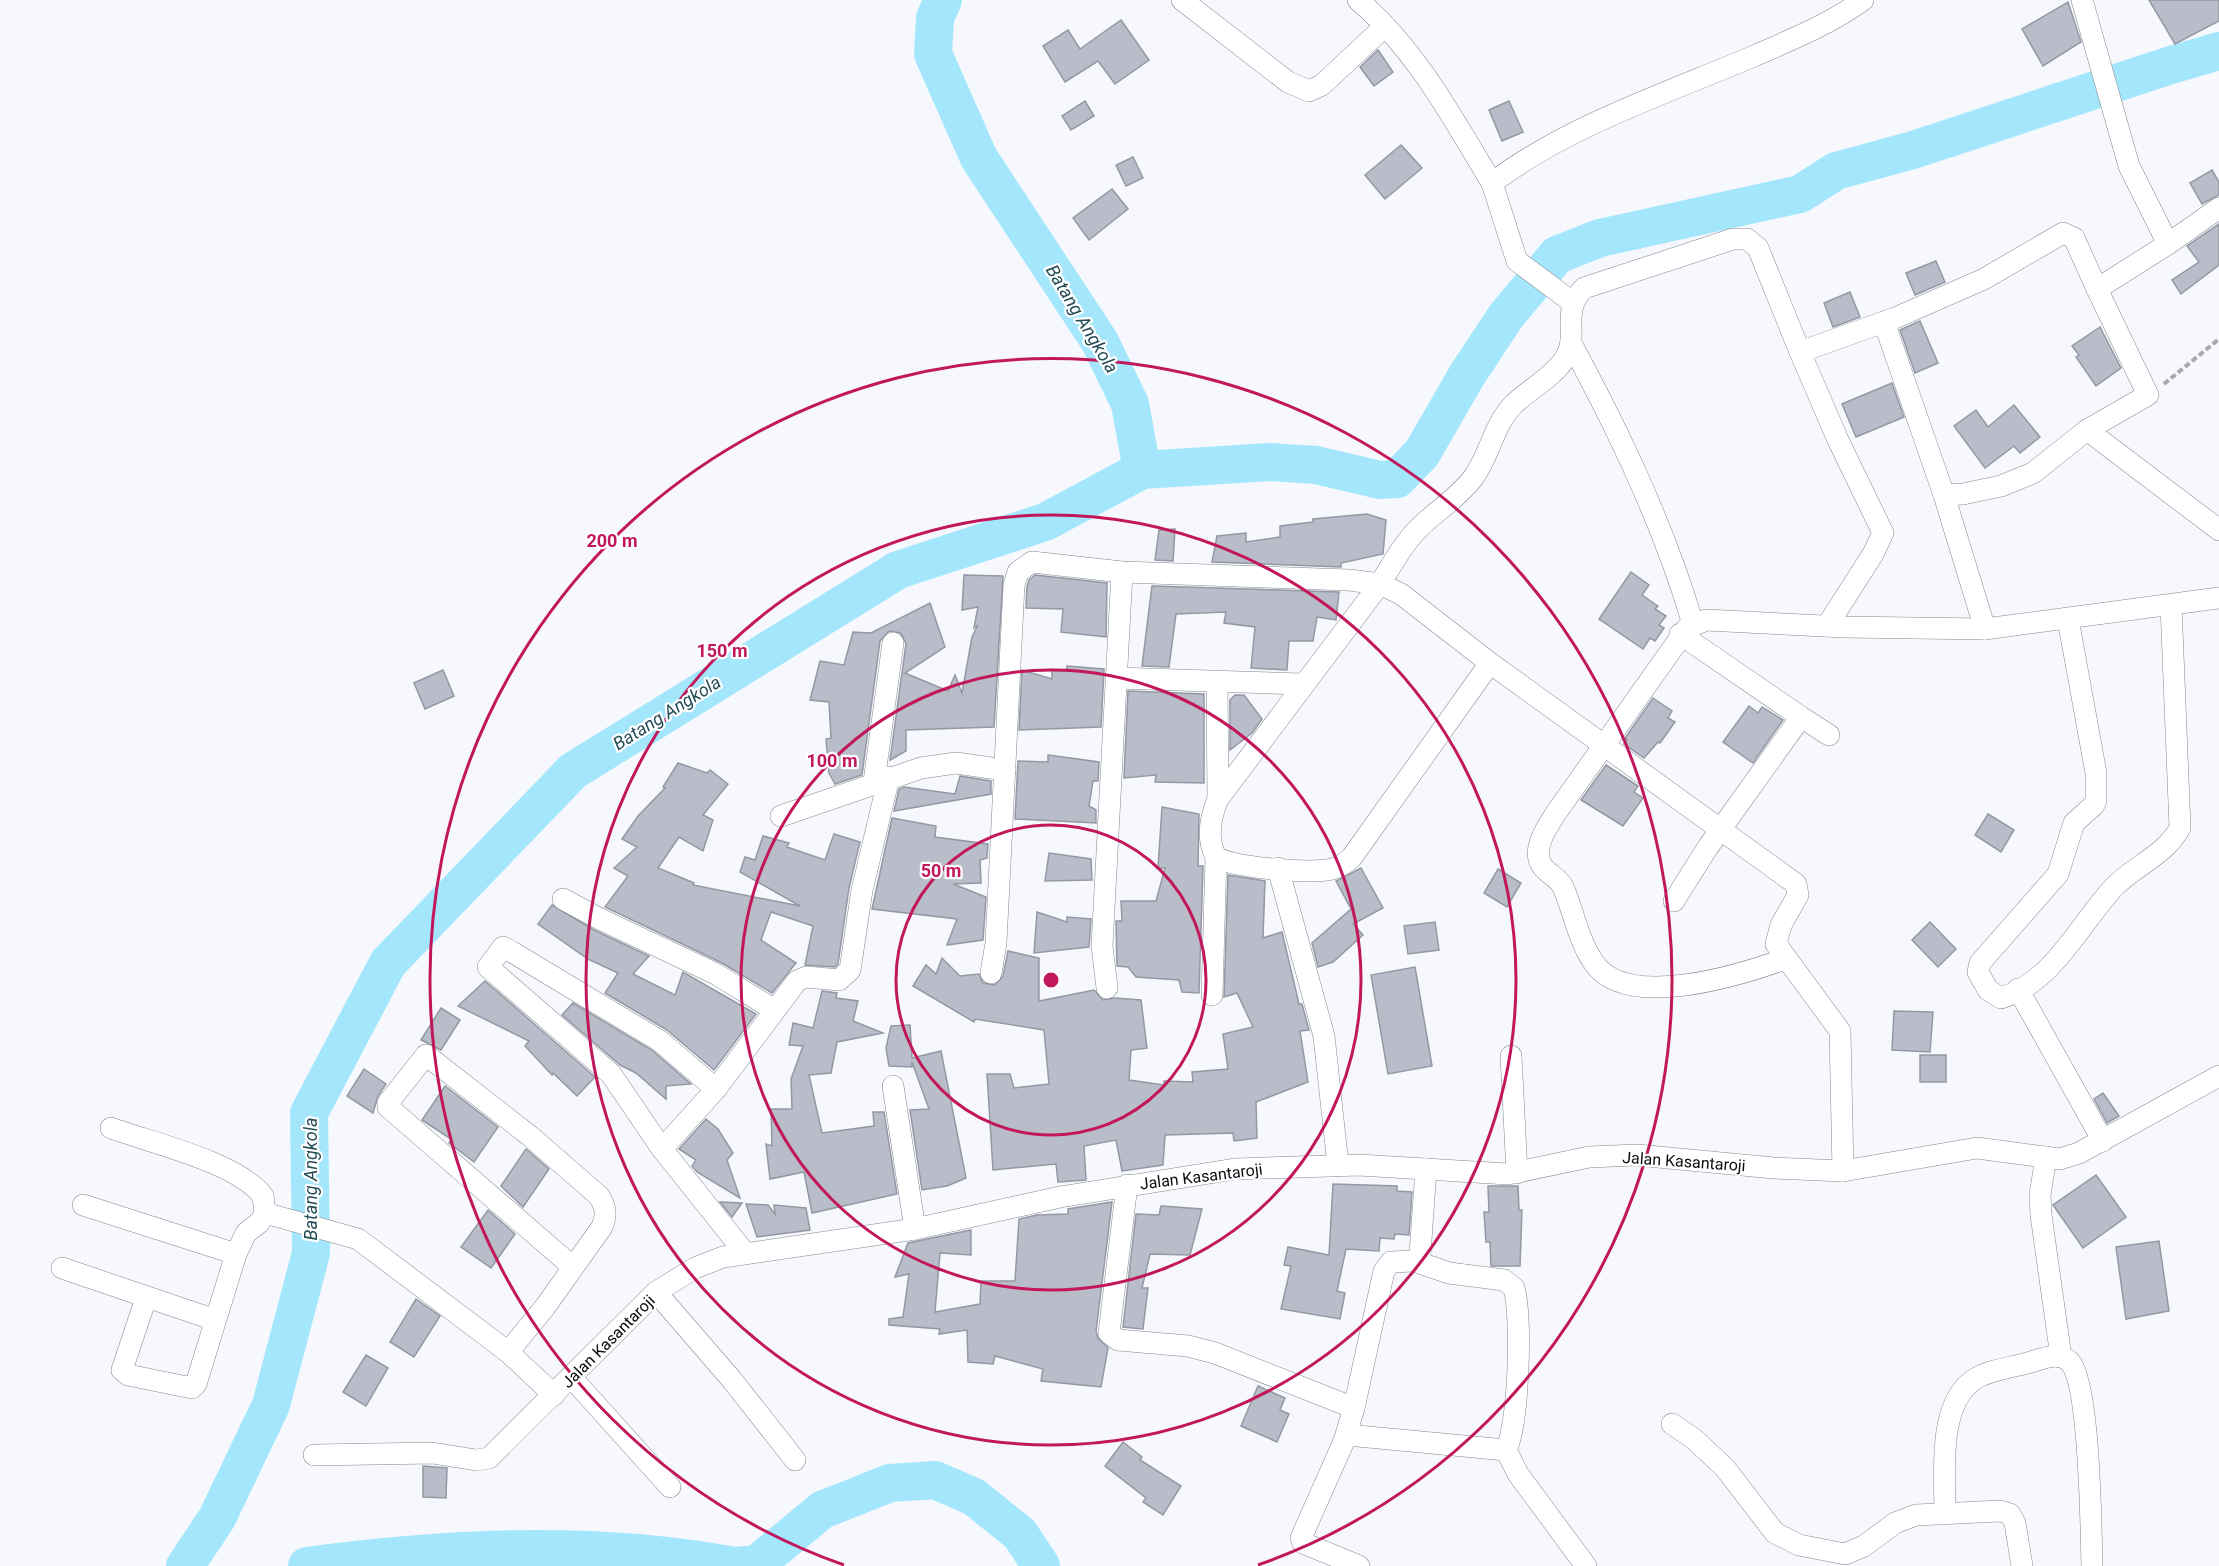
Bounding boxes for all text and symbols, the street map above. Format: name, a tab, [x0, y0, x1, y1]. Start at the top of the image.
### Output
water label: Batang Angkola	[1042, 261, 1123, 377]
text: 200 m	[586, 530, 638, 551]
text: 150 m	[696, 640, 748, 661]
water label: Batang Angkola	[609, 671, 724, 754]
text: 100 m	[806, 750, 858, 771]
text: 50 m	[921, 860, 961, 881]
centre of rings	[1041, 970, 1061, 990]
water label: Batang Angkola	[300, 1118, 321, 1240]
street label: Jalan Kasantaroji	[1622, 1148, 1746, 1175]
street label: Jalan Kasantaroji	[1139, 1160, 1264, 1193]
street label: Jalan Kasantaroji	[558, 1291, 659, 1392]

